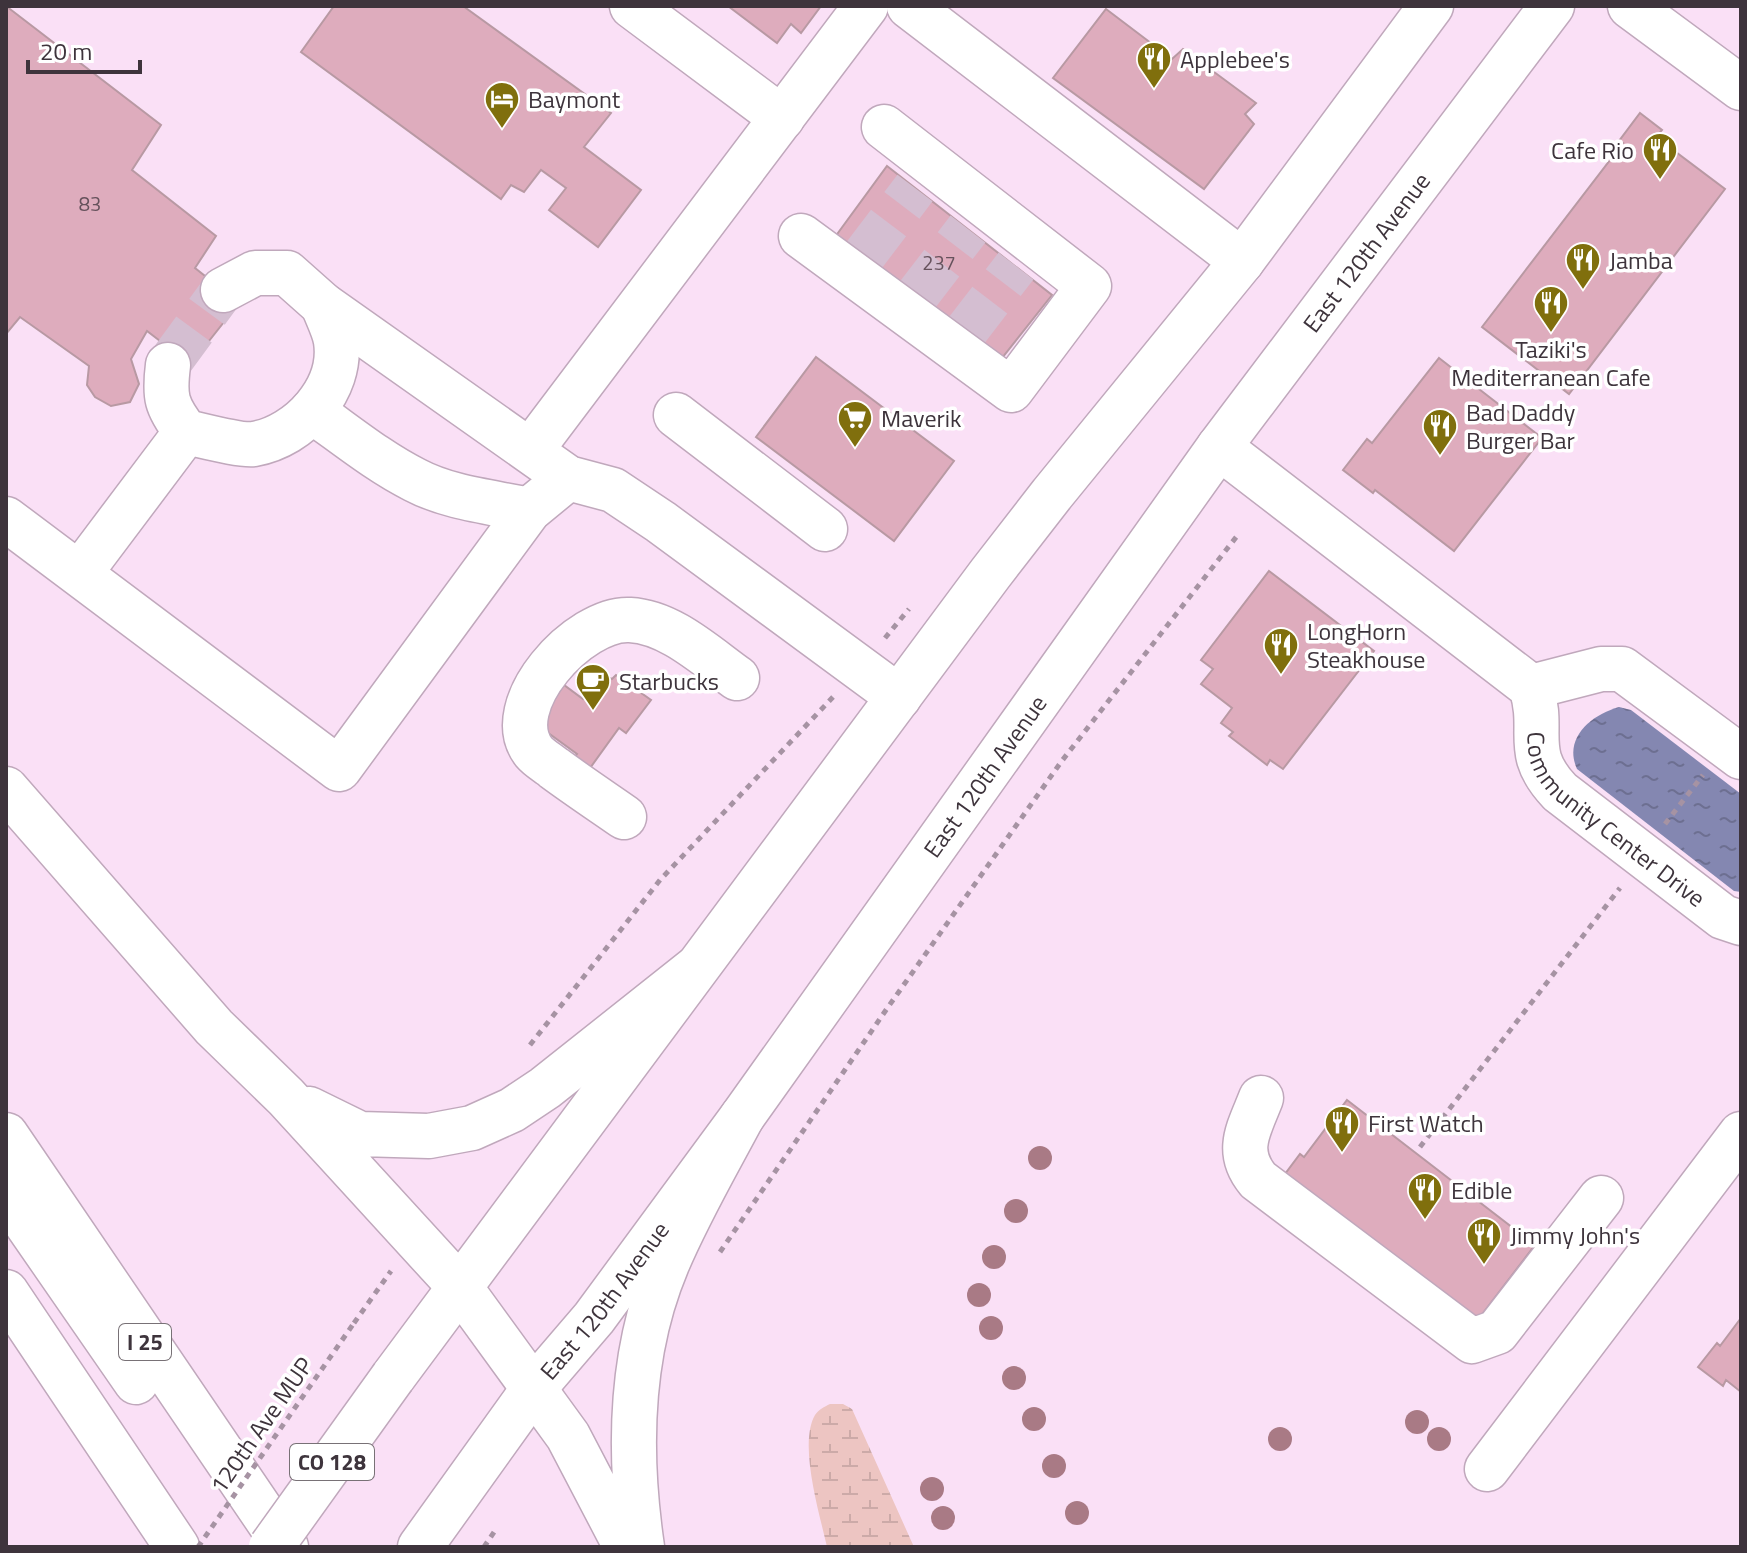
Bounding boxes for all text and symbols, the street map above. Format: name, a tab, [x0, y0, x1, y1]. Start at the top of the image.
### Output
scale bar	[28, 24, 140, 74]
text: 20 m	[40, 33, 92, 69]
restaurant icon: Applebee's	[1135, 40, 1173, 90]
place label: Applebee's	[1180, 41, 1290, 77]
hotel icon: Baymont	[483, 80, 521, 130]
place label: Baymont	[528, 81, 621, 117]
restaurant icon: Cafe Rio	[1641, 131, 1679, 181]
place label: Cafe Rio	[1551, 132, 1634, 168]
street label: East 120th Avenue	[1294, 165, 1438, 340]
house number: 83	[79, 188, 101, 219]
restaurant icon: Jamba	[1564, 241, 1602, 291]
place label: Jamba	[1609, 242, 1673, 278]
house number: 237	[922, 247, 956, 278]
restaurant icon: Taziki's Mediterranean Cafe	[1532, 284, 1570, 334]
place label: Taziki's Mediterranean Cafe	[1451, 331, 1651, 395]
place label: Bad Daddy Burger Bar	[1466, 394, 1576, 458]
supermarket icon: Maverik	[836, 399, 874, 449]
place label: Maverik	[881, 400, 962, 436]
restaurant icon: Bad Daddy Burger Bar	[1421, 407, 1459, 457]
place label: LongHorn Steakhouse	[1307, 613, 1425, 677]
restaurant icon: LongHorn Steakhouse	[1262, 626, 1300, 676]
cafe icon: Starbucks	[574, 662, 612, 712]
place label: Starbucks	[619, 663, 719, 699]
street label: East 120th Avenue	[914, 687, 1055, 865]
street label: Community Center Drive	[1518, 732, 1713, 915]
restaurant icon: First Watch	[1323, 1104, 1361, 1154]
place label: First Watch	[1368, 1105, 1484, 1141]
restaurant icon: Edible	[1406, 1171, 1444, 1221]
place label: Edible	[1451, 1172, 1512, 1208]
street label: East 120th Avenue	[531, 1214, 677, 1387]
restaurant icon: Jimmy John's	[1465, 1216, 1503, 1266]
place label: Jimmy John's	[1510, 1217, 1640, 1253]
road number: I 25	[119, 1324, 171, 1360]
street label: 120th Ave MUP	[201, 1349, 321, 1501]
road number: CO 128	[290, 1444, 374, 1480]

